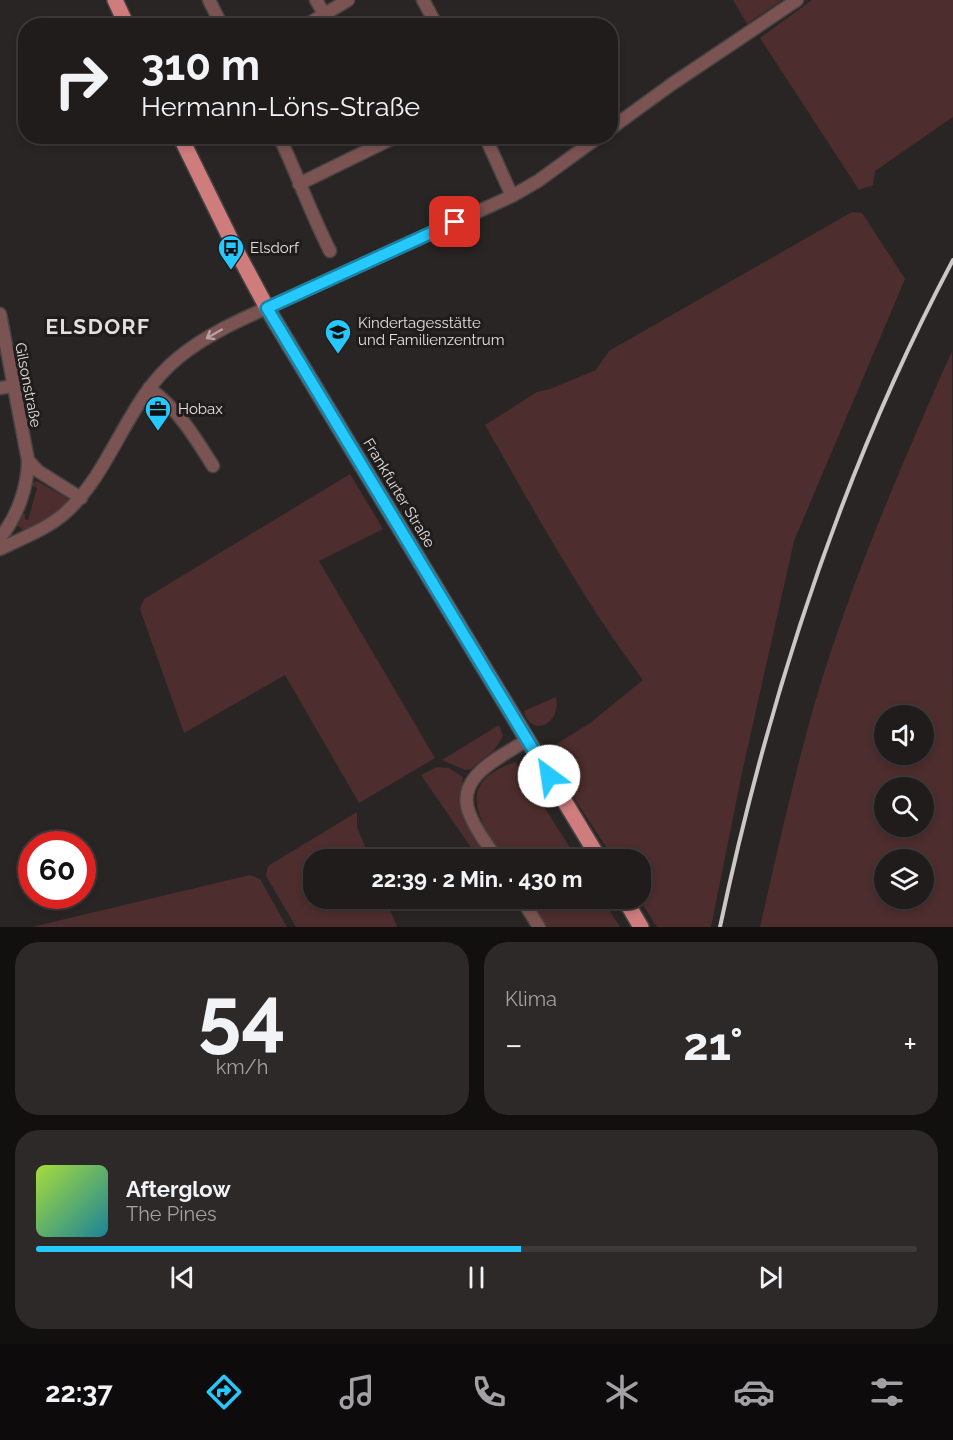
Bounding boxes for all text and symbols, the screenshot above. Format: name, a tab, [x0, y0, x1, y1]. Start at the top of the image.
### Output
text: 310 m	[141, 41, 260, 90]
icon: right	[42, 42, 120, 120]
text: Hermann-Löns-Straße	[141, 91, 420, 122]
pin	[429, 196, 480, 247]
icon: arrive	[438, 205, 471, 238]
bus stop icon: Elsdorf	[216, 233, 246, 271]
place label: Elsdorf	[250, 239, 300, 257]
district label: ELSDORF	[45, 314, 151, 339]
place label: Kindertagesstätte und Familienzentrum	[358, 314, 504, 349]
school or university icon: Kindertagesstätte und Familienzentrum	[323, 317, 353, 355]
one-way arrow	[206, 329, 224, 340]
street label: Gilsonstraße	[11, 341, 45, 429]
office icon: Hobax	[143, 394, 173, 432]
place label: Hobax	[178, 400, 223, 418]
street label: Frankfurter Straße	[359, 435, 439, 551]
map controls	[874, 705, 934, 909]
button: sound	[874, 705, 934, 765]
position arrow	[517, 744, 581, 808]
button: search	[874, 777, 934, 837]
speed limit sign: 60	[18, 831, 96, 909]
button: layers	[874, 849, 934, 909]
text: 22:39 · 2 Min. · 430 m	[371, 866, 583, 892]
text: 54	[198, 970, 286, 1061]
text: Klima	[505, 987, 557, 1011]
text: 21°	[683, 1018, 743, 1071]
text: −	[505, 1025, 523, 1064]
text: +	[903, 1025, 917, 1064]
text: km/h	[216, 1055, 268, 1079]
text: Afterglow	[126, 1176, 231, 1202]
text: The Pines	[126, 1202, 217, 1226]
icon: previous	[166, 1261, 199, 1294]
icon: pause	[460, 1261, 493, 1294]
icon: next	[754, 1261, 787, 1294]
icon: directions	[203, 1371, 245, 1413]
icon: music	[336, 1371, 378, 1413]
icon: phone	[468, 1371, 510, 1413]
icon: climate	[601, 1371, 643, 1413]
icon: car	[733, 1371, 775, 1413]
icon: filters	[866, 1371, 908, 1413]
text: 22:37	[45, 1377, 113, 1408]

